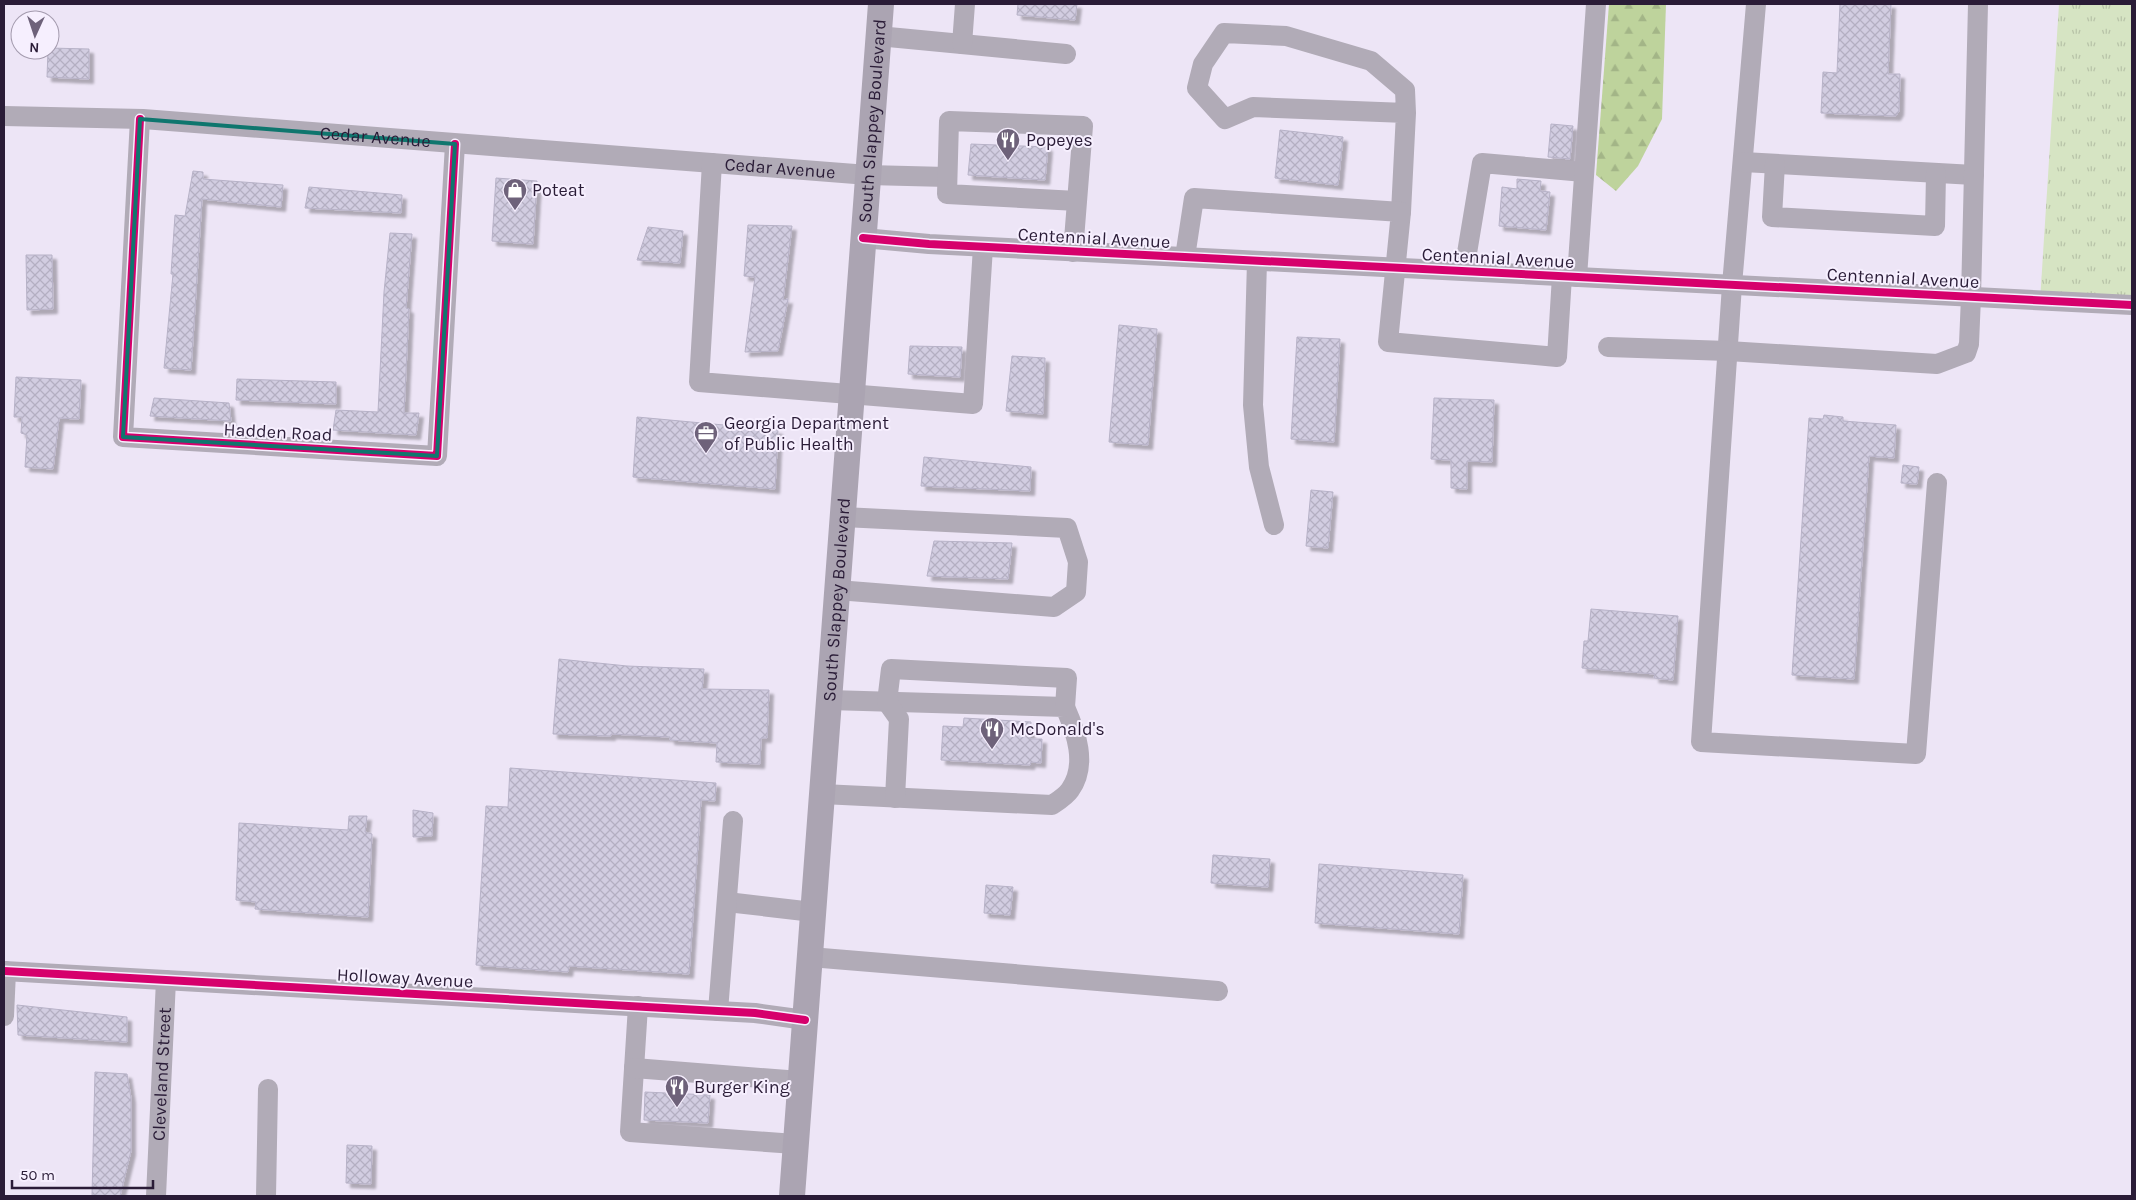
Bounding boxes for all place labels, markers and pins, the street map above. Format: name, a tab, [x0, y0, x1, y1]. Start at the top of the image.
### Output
restaurant icon: Popeyes	[995, 127, 1021, 161]
place label: Popeyes	[1026, 129, 1093, 151]
shop icon: Poteat	[502, 177, 528, 211]
place label: Poteat	[532, 179, 585, 201]
place label: Georgia Department of Public Health	[724, 412, 889, 455]
office icon: Georgia Department of Public Health	[693, 420, 719, 454]
restaurant icon: McDonald's	[979, 716, 1005, 750]
place label: McDonald's	[1010, 718, 1105, 740]
restaurant icon: Burger King	[664, 1074, 690, 1108]
place label: Burger King	[694, 1076, 790, 1098]

